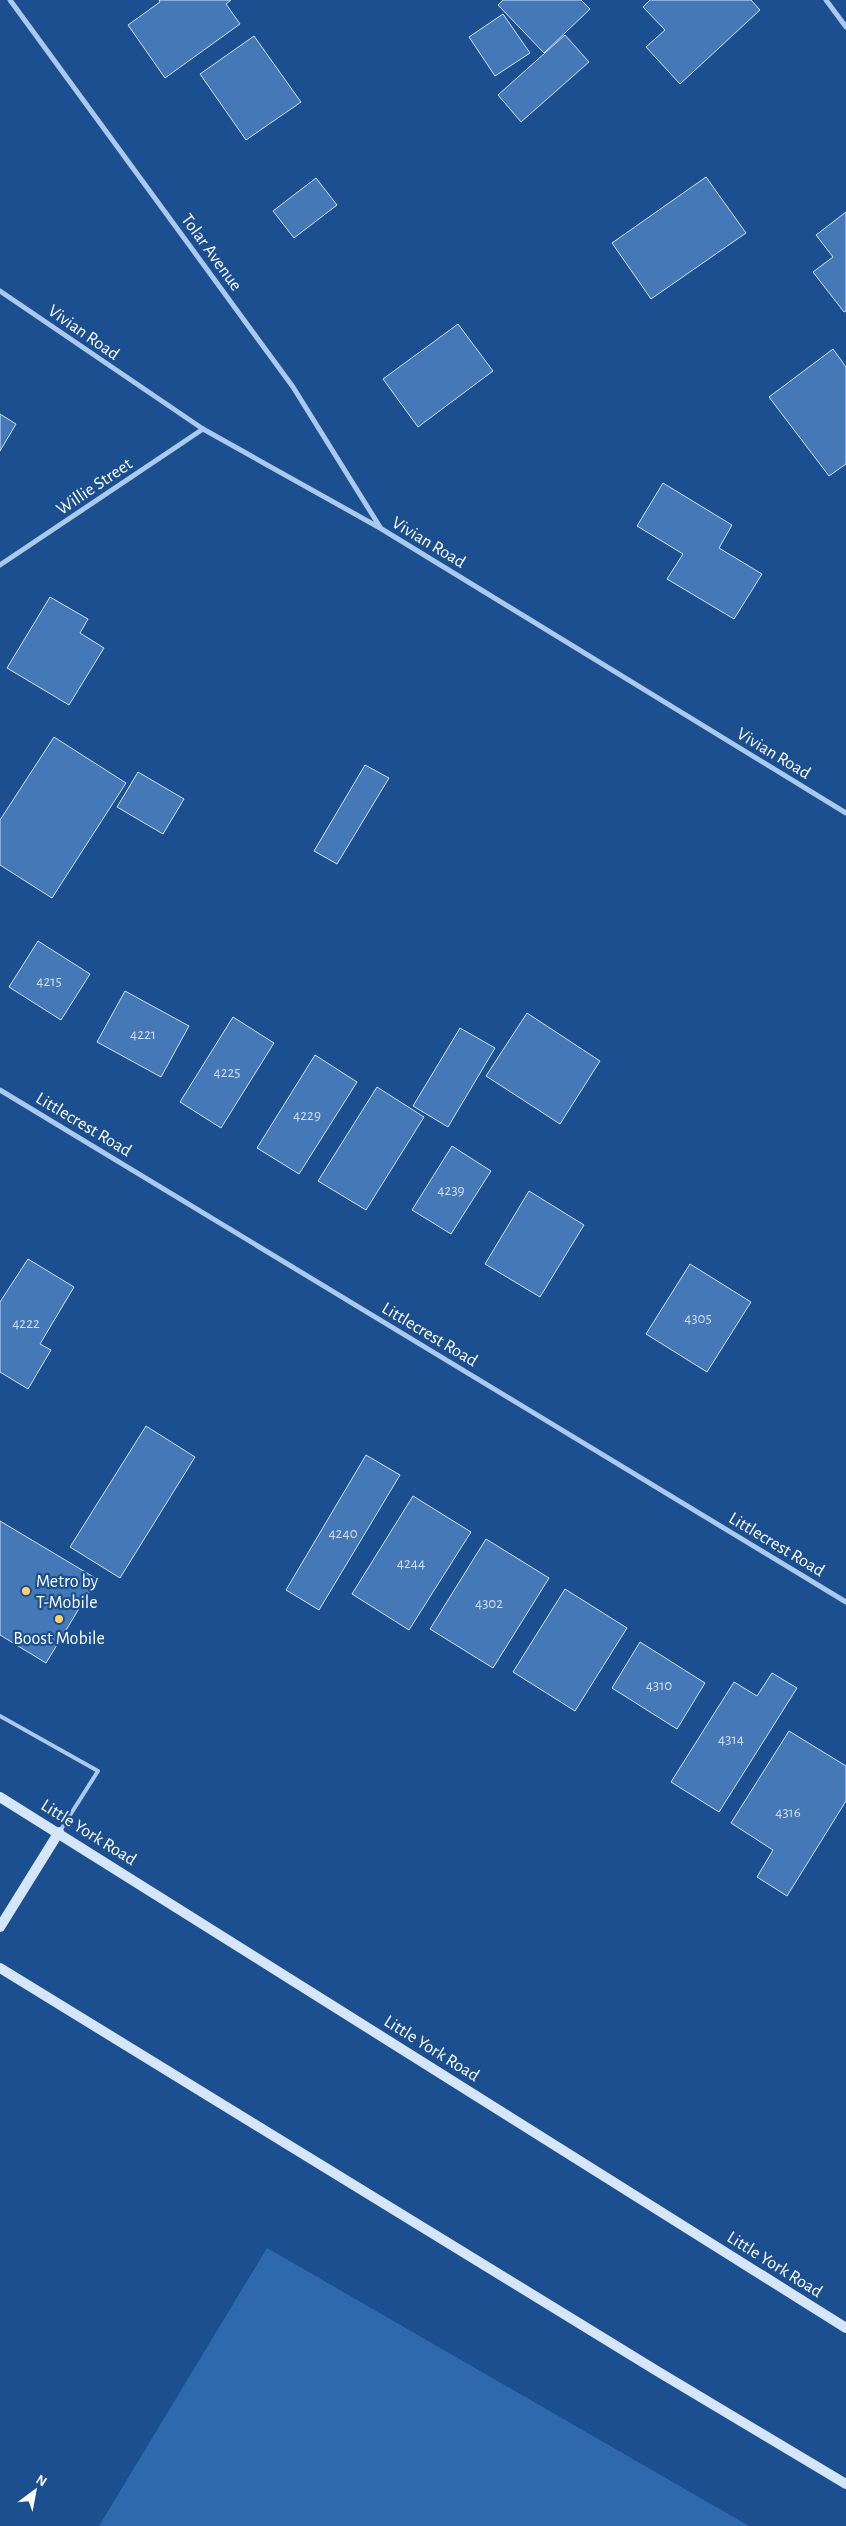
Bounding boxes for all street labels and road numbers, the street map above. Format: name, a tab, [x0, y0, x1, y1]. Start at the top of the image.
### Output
street label: Tolar Avenue	[177, 211, 245, 294]
street label: Vivian Road	[44, 302, 122, 364]
street label: Willie Street	[53, 455, 136, 519]
street label: Vivian Road	[388, 514, 469, 572]
street label: Vivian Road	[733, 725, 814, 783]
street label: Littlecrest Road	[33, 1089, 134, 1160]
street label: Littlecrest Road	[379, 1299, 480, 1370]
street label: Littlecrest Road	[726, 1509, 827, 1580]
street label: Little York Road	[38, 1796, 139, 1869]
street label: Little York Road	[381, 2012, 482, 2085]
street label: Little York Road	[724, 2228, 825, 2301]

